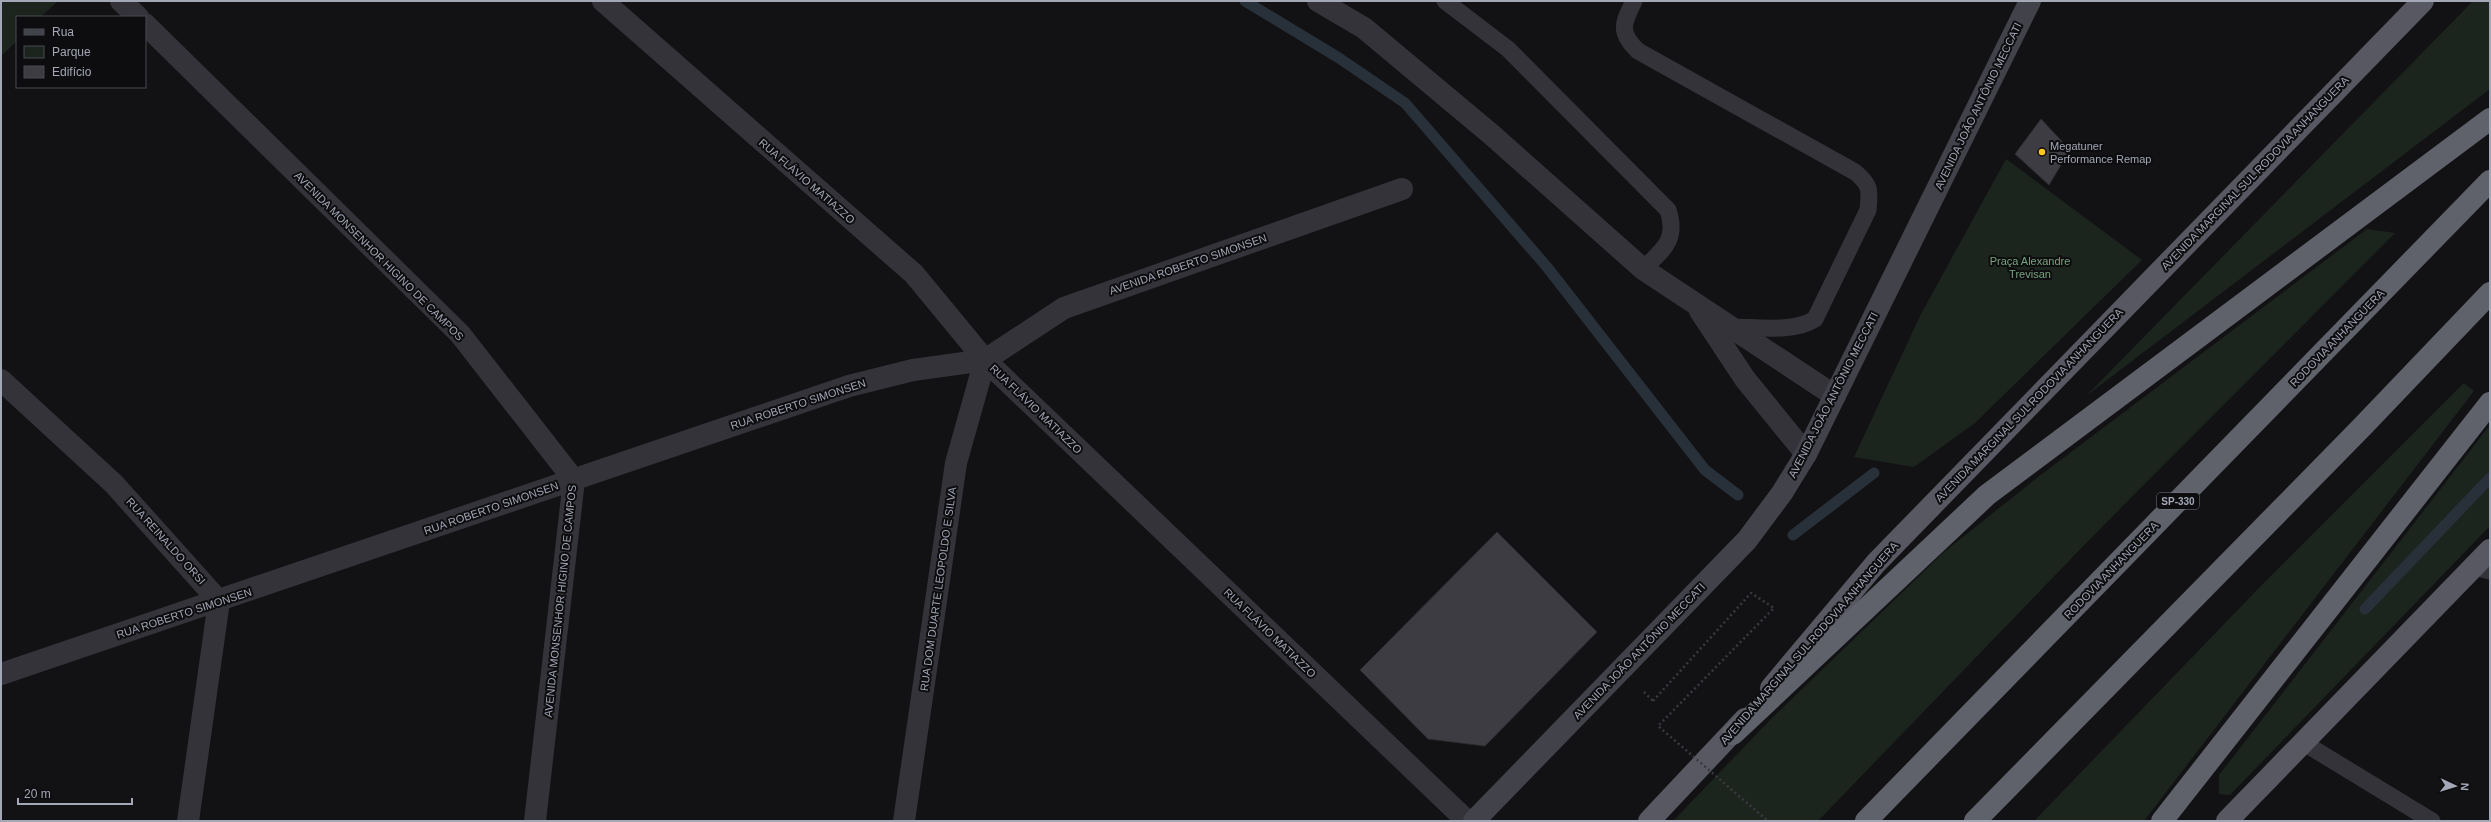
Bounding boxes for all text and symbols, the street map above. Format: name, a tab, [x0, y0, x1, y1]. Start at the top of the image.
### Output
legend	[16, 16, 146, 88]
street label: AVENIDA JOÃO ANTÔNIO MECCATI	[1932, 21, 2024, 191]
text: Rua	[52, 25, 74, 39]
text: Parque	[52, 45, 91, 59]
text: Edifício	[52, 65, 92, 79]
street label: AVENIDA MARGINAL SUL RODOVIA ANHANGUERA	[2159, 73, 2352, 272]
street label: RUA FLÁVIO MATIAZZO	[757, 136, 858, 226]
place label: Megatuner Performance Remap	[2050, 140, 2152, 165]
marker: Megatuner Performance Remap	[2037, 147, 2047, 157]
street label: AVENIDA MONSENHOR HIGINO DE CAMPOS	[292, 169, 466, 343]
street label: AVENIDA ROBERTO SIMONSEN	[1108, 231, 1268, 297]
park label: Praça Alexandre Trevisan	[1990, 255, 2070, 280]
street label: RODOVIA ANHANGUERA	[2287, 287, 2387, 389]
street label: AVENIDA MARGINAL SUL RODOVIA ANHANGUERA	[1933, 305, 2126, 504]
street label: AVENIDA JOÃO ANTÔNIO MECCATI	[1786, 310, 1880, 480]
street label: RUA FLÁVIO MATIAZZO	[988, 362, 1085, 456]
street label: RUA ROBERTO SIMONSEN	[729, 376, 867, 432]
street label: RUA ROBERTO SIMONSEN	[422, 479, 560, 537]
street label: AVENIDA MONSENHOR HIGINO DE CAMPOS	[542, 484, 578, 718]
street label: RUA DOM DUARTE LEOPOLDO E SILVA	[918, 486, 958, 692]
road number: SP-330	[2157, 493, 2199, 509]
street label: RUA REINALDO ORSI	[124, 495, 208, 587]
street label: RODOVIA ANHANGUERA	[2061, 519, 2161, 621]
street label: AVENIDA MARGINAL SUL RODOVIA ANHANGUERA	[1718, 539, 1901, 747]
street label: AVENIDA JOÃO ANTÔNIO MECCATI	[1571, 581, 1707, 721]
street label: RUA ROBERTO SIMONSEN	[115, 585, 253, 641]
street label: RUA FLÁVIO MATIAZZO	[1222, 586, 1319, 680]
north arrow	[2435, 766, 2475, 806]
scale bar	[18, 780, 132, 806]
text: N	[2459, 782, 2471, 791]
text: 20 m	[24, 787, 51, 801]

